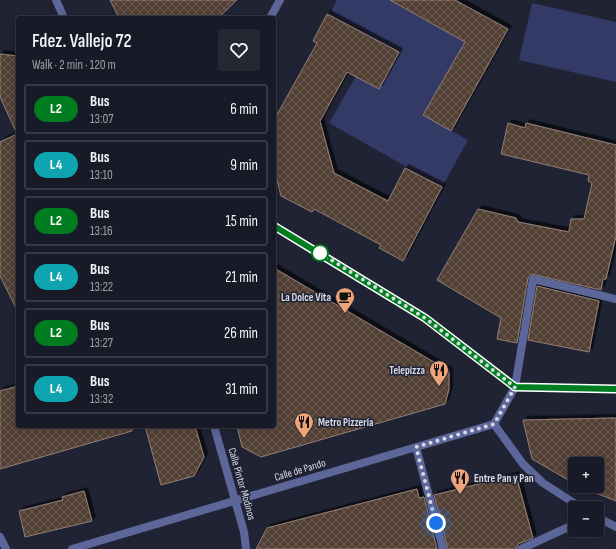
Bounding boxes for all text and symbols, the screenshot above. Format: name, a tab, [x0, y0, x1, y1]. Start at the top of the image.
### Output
button: heart	[218, 29, 260, 71]
text: Fdez. Vallejo 72	[32, 30, 132, 53]
text: Walk · 2 min · 120 m	[32, 57, 116, 73]
text: Bus	[90, 92, 109, 111]
text: L2	[50, 100, 62, 117]
text: 6 min	[230, 100, 258, 119]
text: 13:07	[90, 111, 113, 127]
text: Bus	[90, 148, 109, 167]
text: L4	[50, 156, 62, 173]
text: 9 min	[230, 156, 258, 175]
text: 13:10	[90, 167, 113, 183]
text: Bus	[90, 204, 109, 223]
text: L2	[50, 212, 62, 229]
text: 15 min	[226, 212, 258, 231]
text: 13:16	[90, 223, 113, 239]
unlabelled marker	[311, 244, 329, 262]
text: Bus	[90, 260, 109, 279]
text: L4	[50, 268, 62, 285]
text: 21 min	[225, 268, 258, 287]
text: 13:22	[90, 279, 113, 295]
cafe icon: La Dolce Vita	[334, 286, 356, 314]
place label: La Dolce Vita	[281, 291, 331, 304]
text: Bus	[90, 316, 109, 335]
text: L2	[50, 324, 62, 341]
text: 26 min	[224, 324, 258, 343]
text: 13:27	[90, 335, 113, 351]
restaurant icon: Telepizza	[428, 359, 450, 387]
place label: Telepizza	[389, 364, 425, 377]
text: Bus	[90, 372, 109, 391]
text: L4	[50, 380, 62, 397]
text: 31 min	[225, 380, 258, 399]
text: 13:32	[90, 391, 113, 407]
restaurant icon: Metro Pizzería	[293, 411, 315, 439]
place label: Metro Pizzería	[318, 416, 374, 429]
street label: Calle Pintor Modinos	[225, 446, 259, 522]
street label: Calle de Pando	[273, 456, 328, 484]
map controls	[568, 457, 604, 537]
button: +	[568, 457, 604, 493]
restaurant icon: Entre Pan y Pan	[449, 467, 471, 495]
place label: Entre Pan y Pan	[474, 472, 534, 485]
button: −	[568, 501, 604, 537]
your location	[426, 513, 446, 533]

